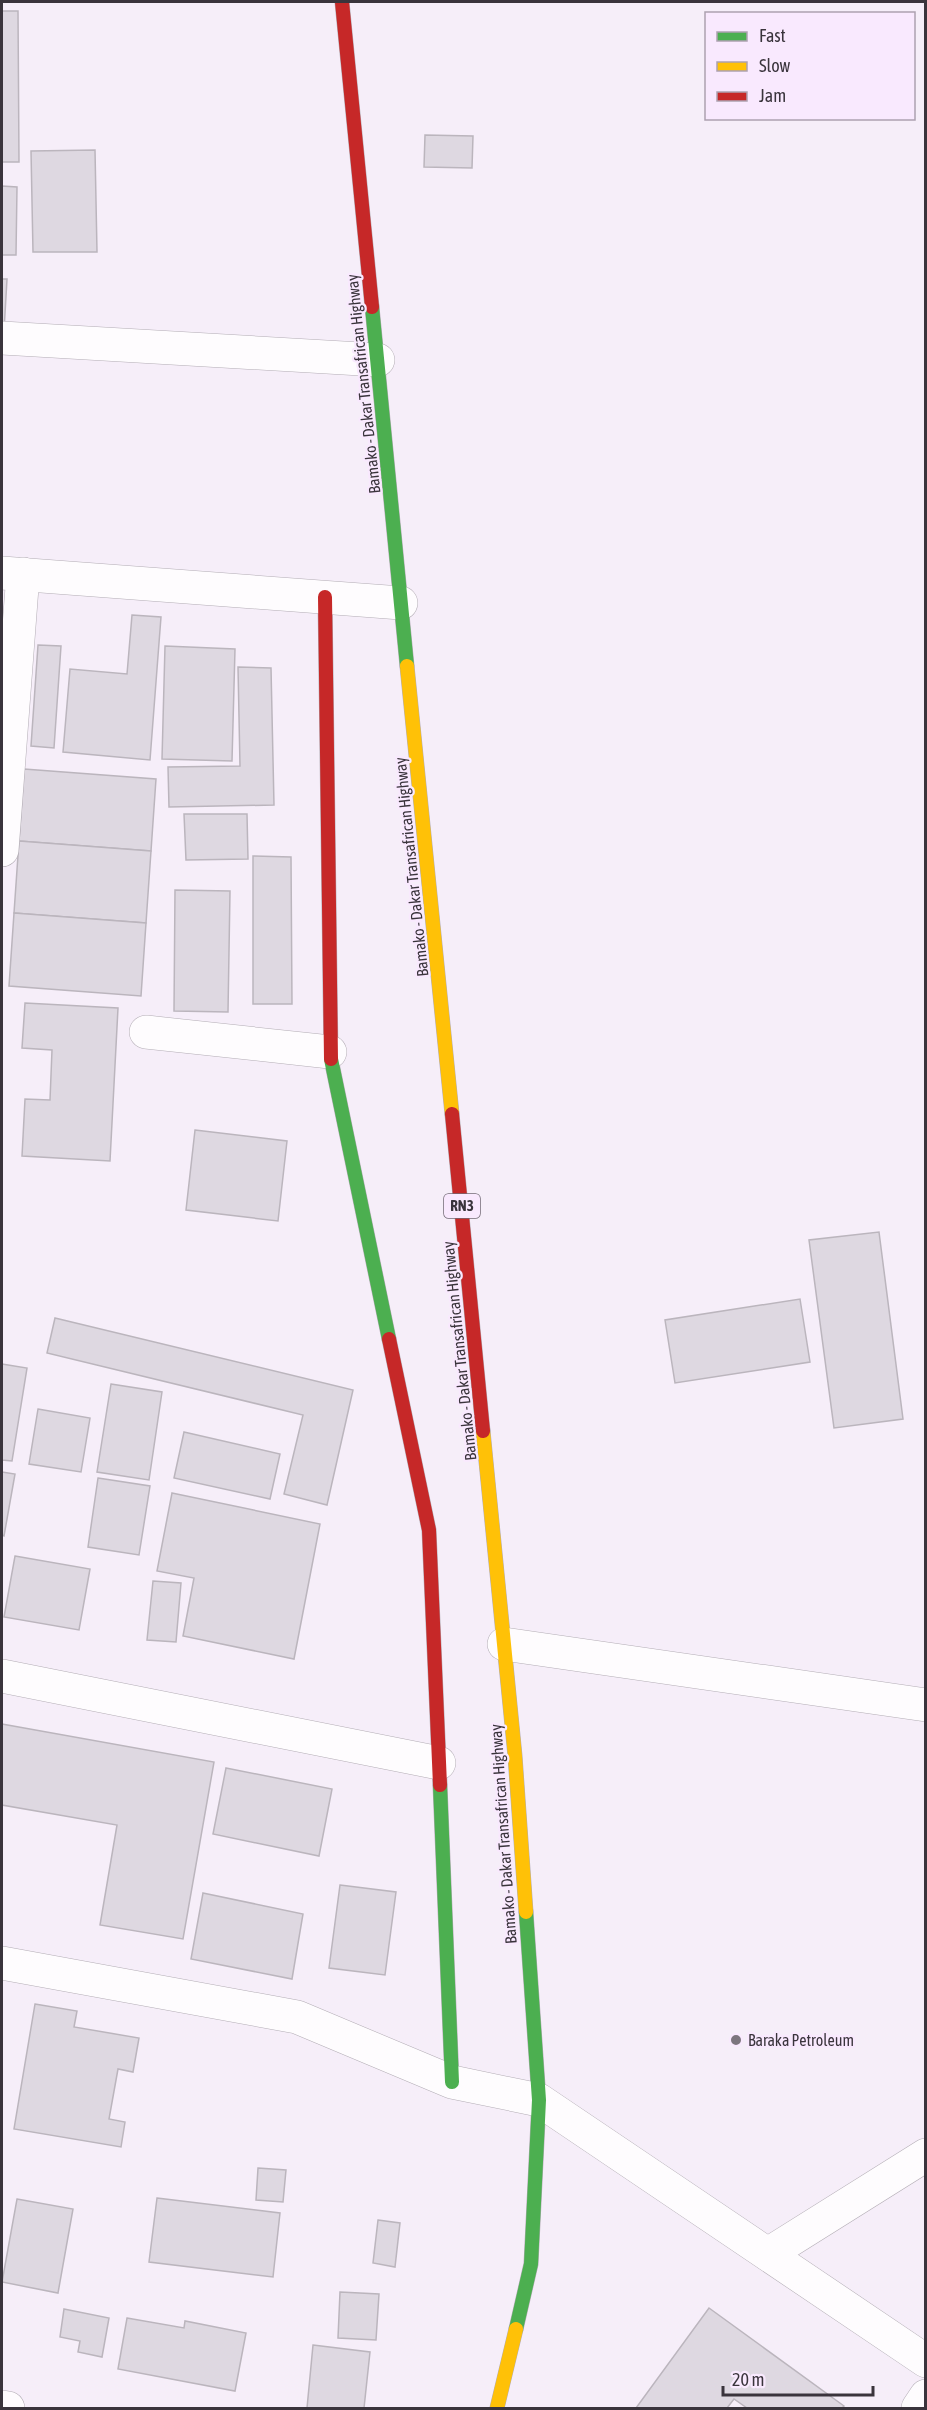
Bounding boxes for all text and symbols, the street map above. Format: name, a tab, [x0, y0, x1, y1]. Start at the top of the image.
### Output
legend	[705, 12, 915, 120]
text: Fast	[759, 25, 786, 46]
text: Slow	[759, 55, 790, 76]
text: Jam	[759, 85, 786, 106]
street label: Bamako - Dakar Transafrican Highway	[342, 273, 384, 495]
street label: Bamako - Dakar Transafrican Highway	[390, 756, 432, 978]
road number: RN3	[444, 1194, 480, 1218]
street label: Bamako - Dakar Transafrican Highway	[438, 1240, 480, 1462]
street label: Bamako - Dakar Transafrican Highway	[486, 1723, 521, 1945]
place label: Baraka Petroleum	[748, 2031, 854, 2049]
marker: Baraka Petroleum	[729, 2033, 743, 2047]
scale bar	[723, 2359, 873, 2397]
text: 20 m	[732, 2369, 764, 2390]

